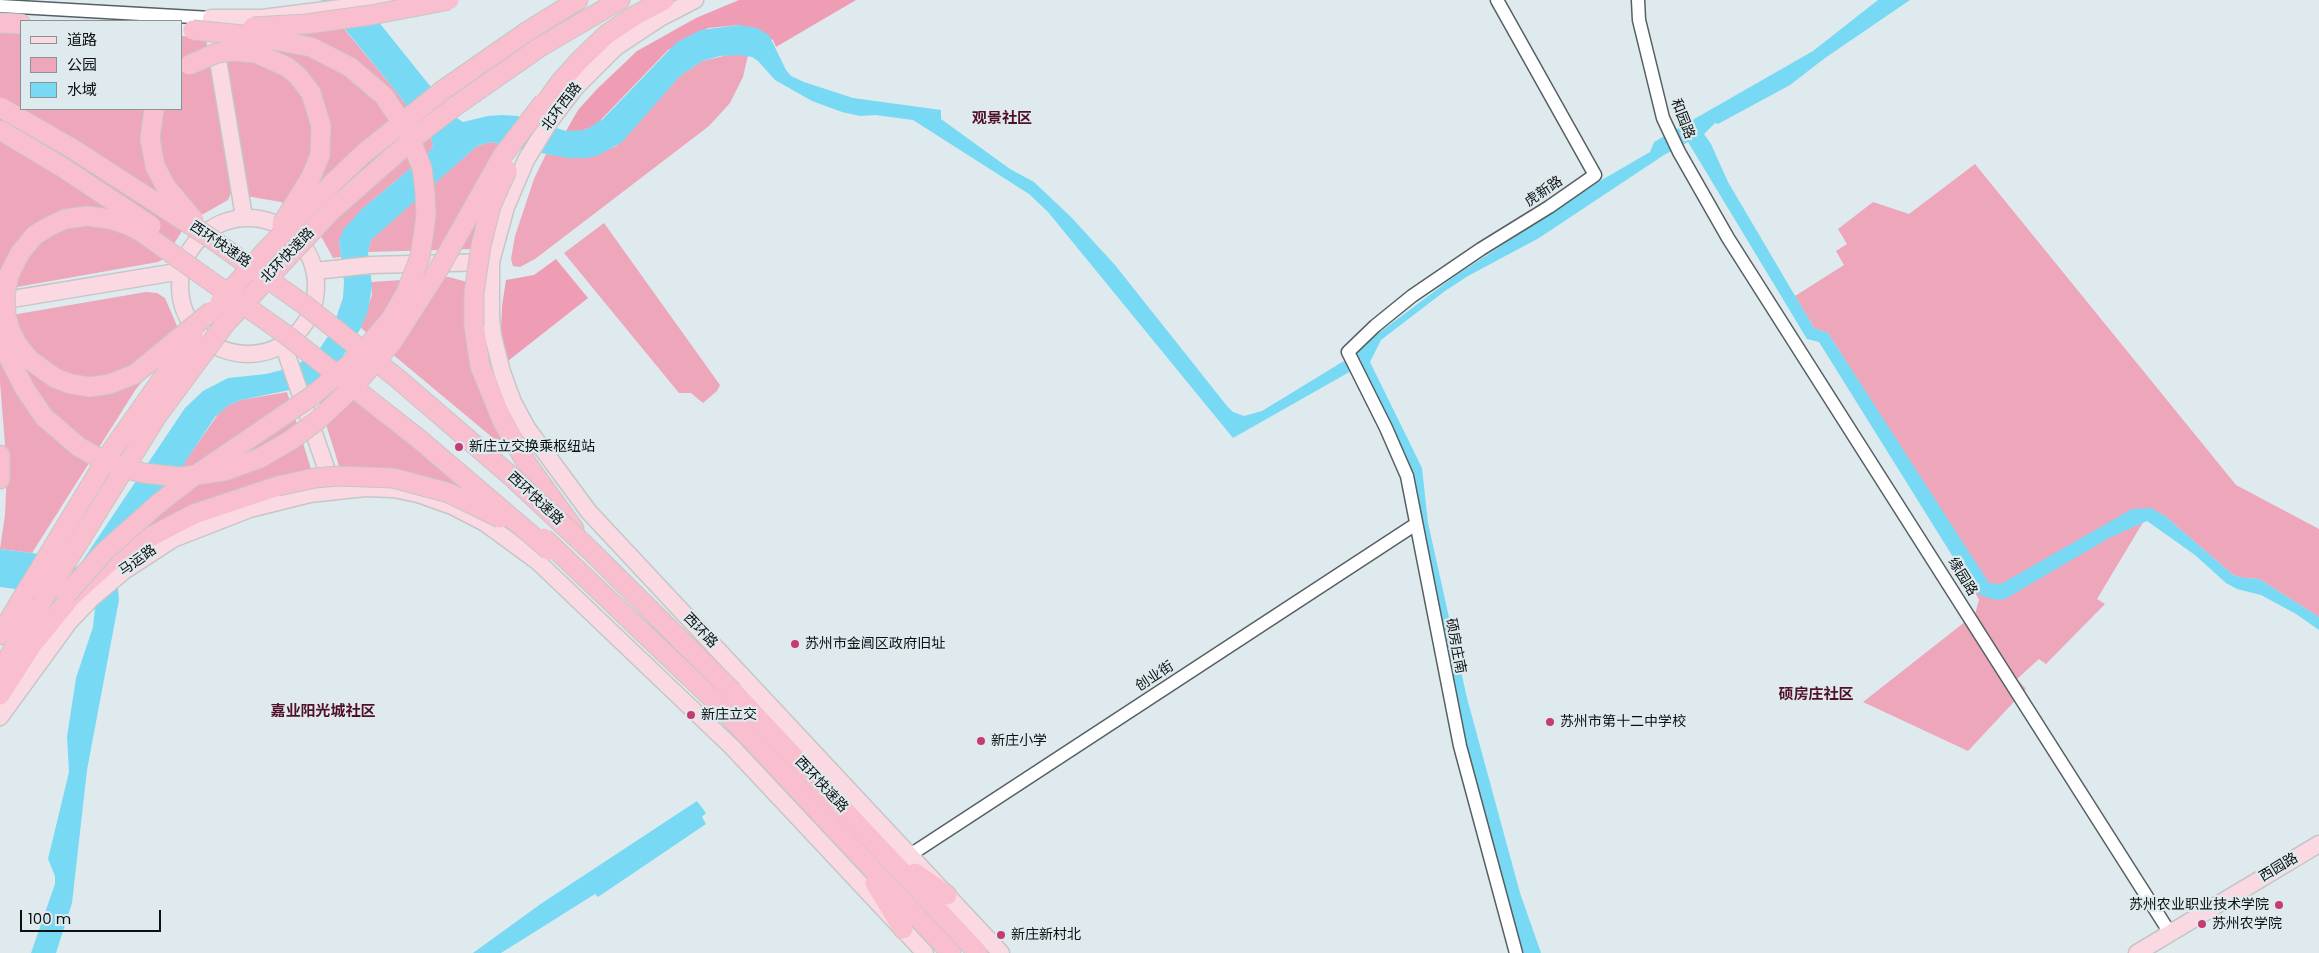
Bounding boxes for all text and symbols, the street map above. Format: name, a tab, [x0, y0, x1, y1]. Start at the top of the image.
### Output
legend	[20, 20, 182, 110]
text: 道路	[67, 29, 97, 50]
text: 公园	[67, 54, 97, 75]
text: 水域	[67, 79, 97, 100]
street label: 北环西路	[538, 80, 586, 134]
street label: 和园路	[1667, 96, 1697, 142]
district label: 观景社区	[972, 110, 1032, 128]
street label: 虎新路	[1522, 173, 1566, 211]
street label: 西环快速路	[186, 218, 254, 272]
street label: 北环快速路	[258, 225, 318, 287]
place label: 新庄立交换乘枢纽站	[469, 439, 595, 455]
marker: 新庄立交换乘枢纽站	[453, 441, 465, 453]
street label: 西环快速路	[504, 469, 566, 529]
street label: 马运路	[116, 542, 160, 580]
street label: 缘园路	[1944, 555, 1980, 599]
street label: 西环路	[679, 610, 721, 652]
street label: 硕房庄南	[1441, 617, 1469, 675]
place label: 苏州市金阊区政府旧址	[805, 636, 945, 652]
marker: 苏州市金阊区政府旧址	[789, 638, 801, 650]
street label: 创业街	[1133, 659, 1177, 695]
district label: 硕房庄社区	[1779, 686, 1853, 704]
district label: 嘉业阳光城社区	[271, 703, 375, 721]
place label: 新庄立交	[701, 707, 757, 723]
marker: 新庄立交	[685, 709, 697, 721]
place label: 苏州市第十二中学校	[1560, 714, 1686, 730]
marker: 苏州市第十二中学校	[1544, 716, 1556, 728]
place label: 新庄小学	[991, 733, 1047, 749]
marker: 新庄小学	[975, 735, 987, 747]
street label: 西环快速路	[791, 754, 851, 816]
street label: 西园路	[2257, 850, 2301, 886]
place label: 苏州农业职业技术学院	[2129, 897, 2269, 913]
marker: 苏州农业职业技术学院	[2273, 899, 2285, 911]
scale bar	[22, 900, 164, 932]
text: 100 m	[28, 908, 71, 929]
place label: 苏州农学院	[2212, 916, 2282, 932]
marker: 苏州农学院	[2196, 918, 2208, 930]
place label: 新庄新村北	[1011, 927, 1081, 943]
marker: 新庄新村北	[995, 929, 1007, 941]

